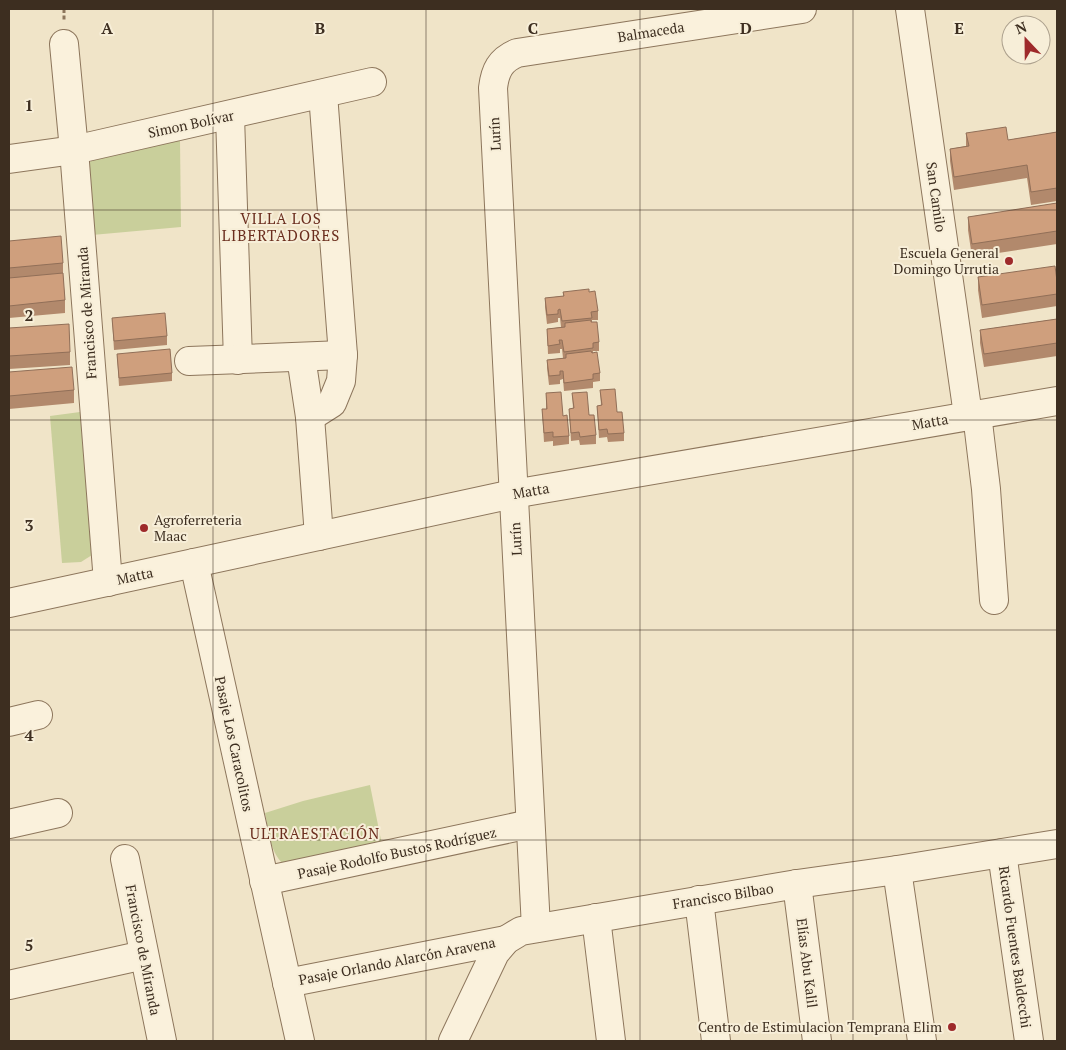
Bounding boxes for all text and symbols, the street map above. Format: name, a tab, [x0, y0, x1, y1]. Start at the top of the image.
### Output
north arrow	[1001, 15, 1051, 65]
text: A	[101, 17, 113, 39]
text: B	[315, 17, 325, 39]
text: C	[528, 17, 538, 39]
street label: Balmaceda	[616, 17, 686, 46]
text: D	[740, 17, 752, 39]
text: E	[954, 17, 964, 39]
text: N	[1012, 17, 1030, 38]
text: 1	[24, 94, 34, 116]
street label: Simon Bolívar	[146, 105, 236, 142]
street label: Lurín	[484, 116, 505, 151]
street label: San Camilo	[922, 161, 951, 233]
district label: VILLA LOS LIBERTADORES	[222, 208, 340, 245]
place label: Escuela General Domingo Urrutia	[894, 243, 999, 278]
street label: Francisco de Miranda	[72, 246, 101, 380]
marker: Escuela General Domingo Urrutia	[1003, 255, 1015, 267]
text: 2	[24, 304, 34, 326]
street label: Matta	[910, 409, 950, 434]
street label: Matta	[511, 478, 551, 503]
place label: Agroferreteria Maac	[154, 510, 242, 545]
text: 3	[24, 514, 34, 536]
street label: Lurín	[505, 521, 526, 556]
marker: Agroferreteria Maac	[138, 522, 150, 534]
street label: Matta	[115, 562, 155, 589]
street label: Pasaje Los Caracolitos	[211, 674, 258, 813]
text: 4	[24, 724, 34, 746]
street label: Pasaje Rodolfo Bustos Rodríguez	[296, 822, 498, 883]
district label: ULTRAESTACIÓN	[250, 823, 380, 843]
street label: Ricardo Fuentes Baldecchi	[995, 865, 1036, 1029]
street label: Francisco Bilbao	[671, 878, 775, 913]
street label: Francisco de Miranda	[121, 883, 165, 1017]
street label: Elías Abu Kalil	[793, 917, 822, 1009]
street label: Pasaje Orlando Alarcón Aravena	[297, 932, 497, 989]
text: 5	[24, 934, 34, 956]
place label: Centro de Estimulacion Temprana Elim	[698, 1017, 942, 1036]
marker: Centro de Estimulacion Temprana Elim	[946, 1021, 958, 1033]

